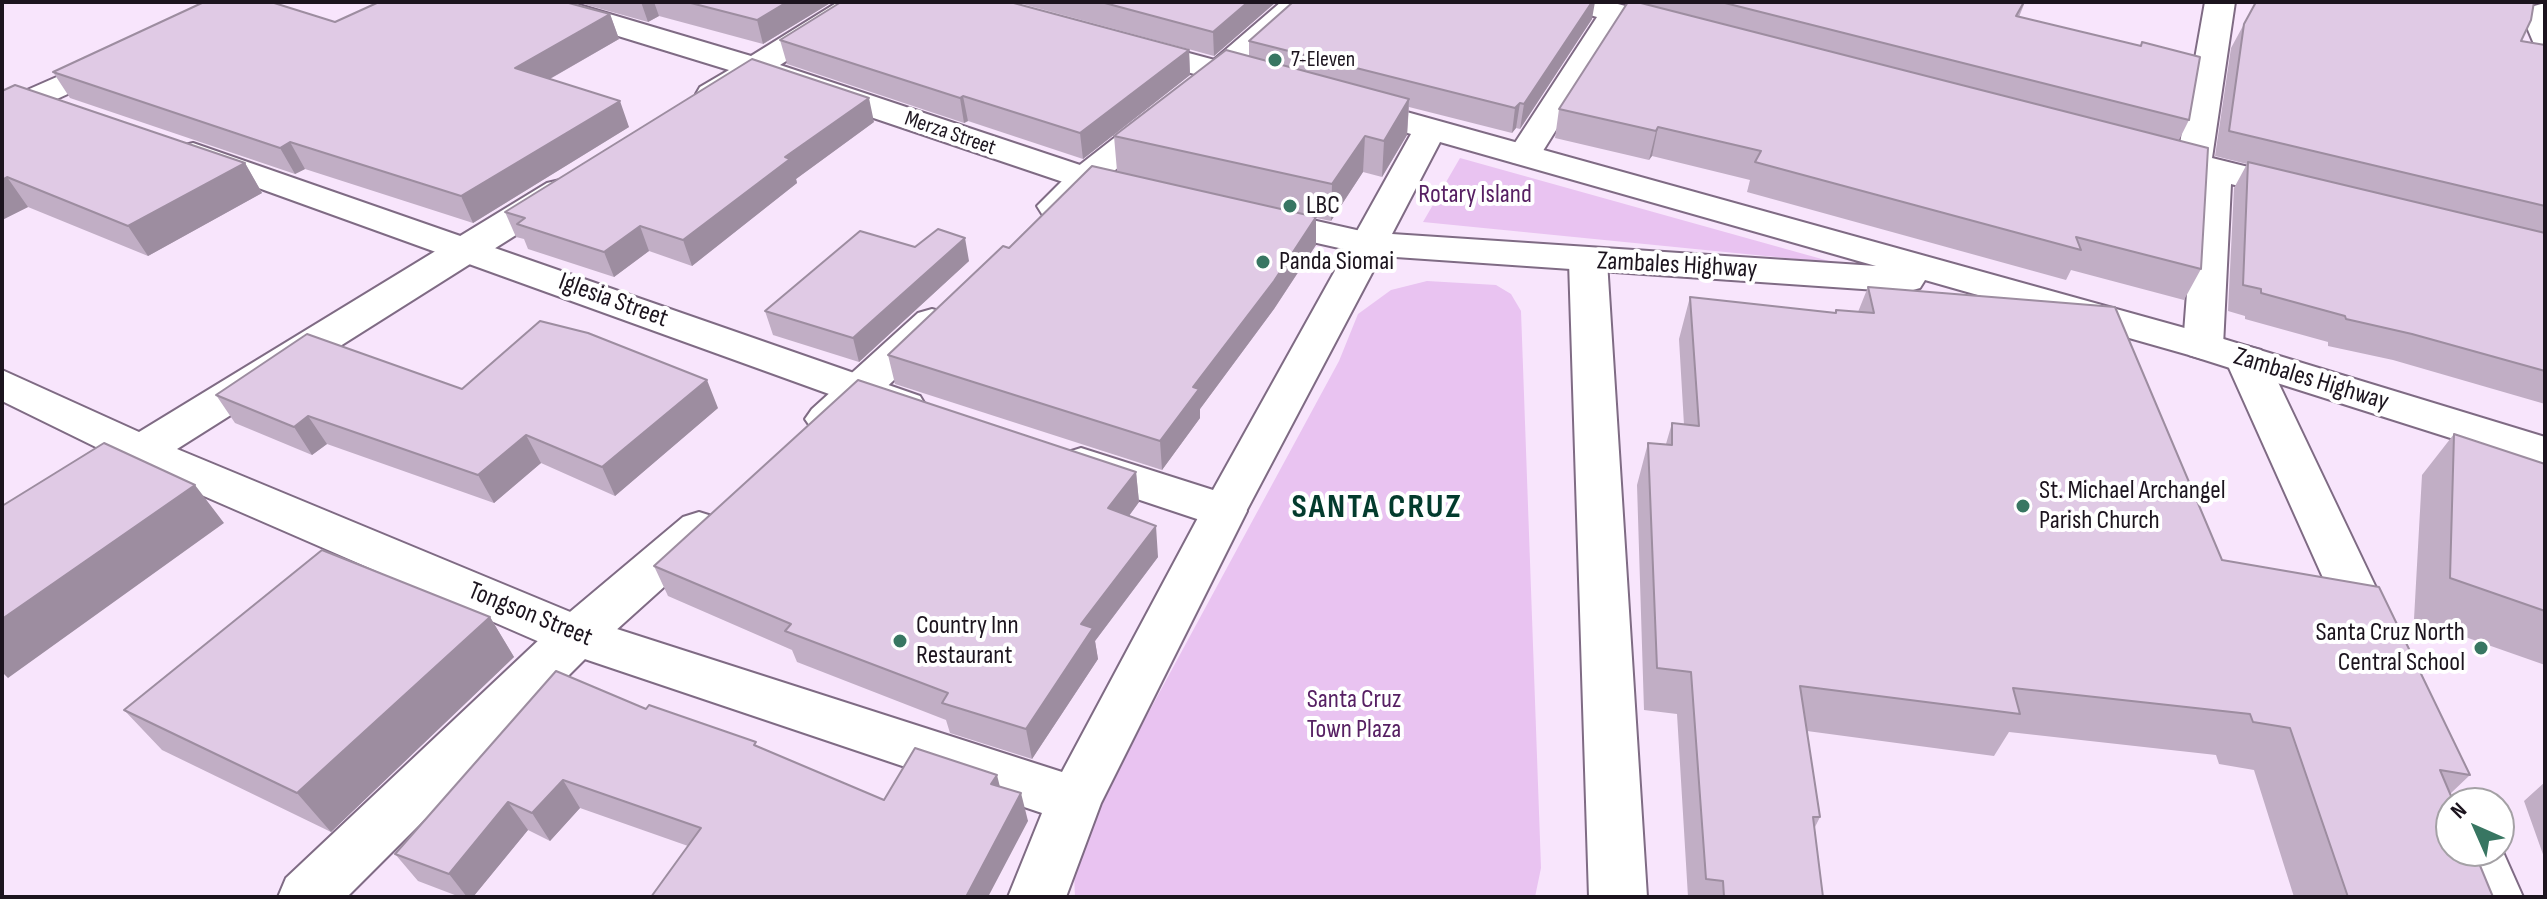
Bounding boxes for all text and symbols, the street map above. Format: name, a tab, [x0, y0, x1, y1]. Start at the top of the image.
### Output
place label: 7-Eleven	[1291, 47, 1355, 73]
marker: 7-Eleven	[1266, 51, 1284, 69]
street label: Merza Street	[901, 106, 999, 162]
park label: Rotary Island	[1418, 179, 1532, 211]
place label: LBC	[1306, 190, 1340, 222]
marker: LBC	[1281, 197, 1299, 215]
place label: Panda Siomai	[1279, 246, 1394, 278]
street label: Zambales Highway	[1596, 246, 1758, 286]
marker: Panda Siomai	[1254, 253, 1272, 271]
street label: Iglesia Street	[554, 267, 672, 335]
street label: Zambales Highway	[2230, 342, 2392, 418]
place label: St. Michael Archangel Parish Church	[2039, 475, 2226, 536]
district label: SANTA CRUZ	[1292, 488, 1462, 528]
marker: St. Michael Archangel Parish Church	[2014, 497, 2032, 515]
street label: Tongson Street	[463, 576, 597, 654]
place label: Country Inn Restaurant	[916, 610, 1019, 672]
place label: Santa Cruz North Central School	[2315, 617, 2465, 678]
marker: Country Inn Restaurant	[891, 632, 909, 650]
marker: Santa Cruz North Central School	[2472, 639, 2490, 657]
park label: Santa Cruz Town Plaza	[1307, 684, 1401, 746]
north arrow	[2435, 787, 2515, 867]
text: N	[2445, 797, 2473, 825]

